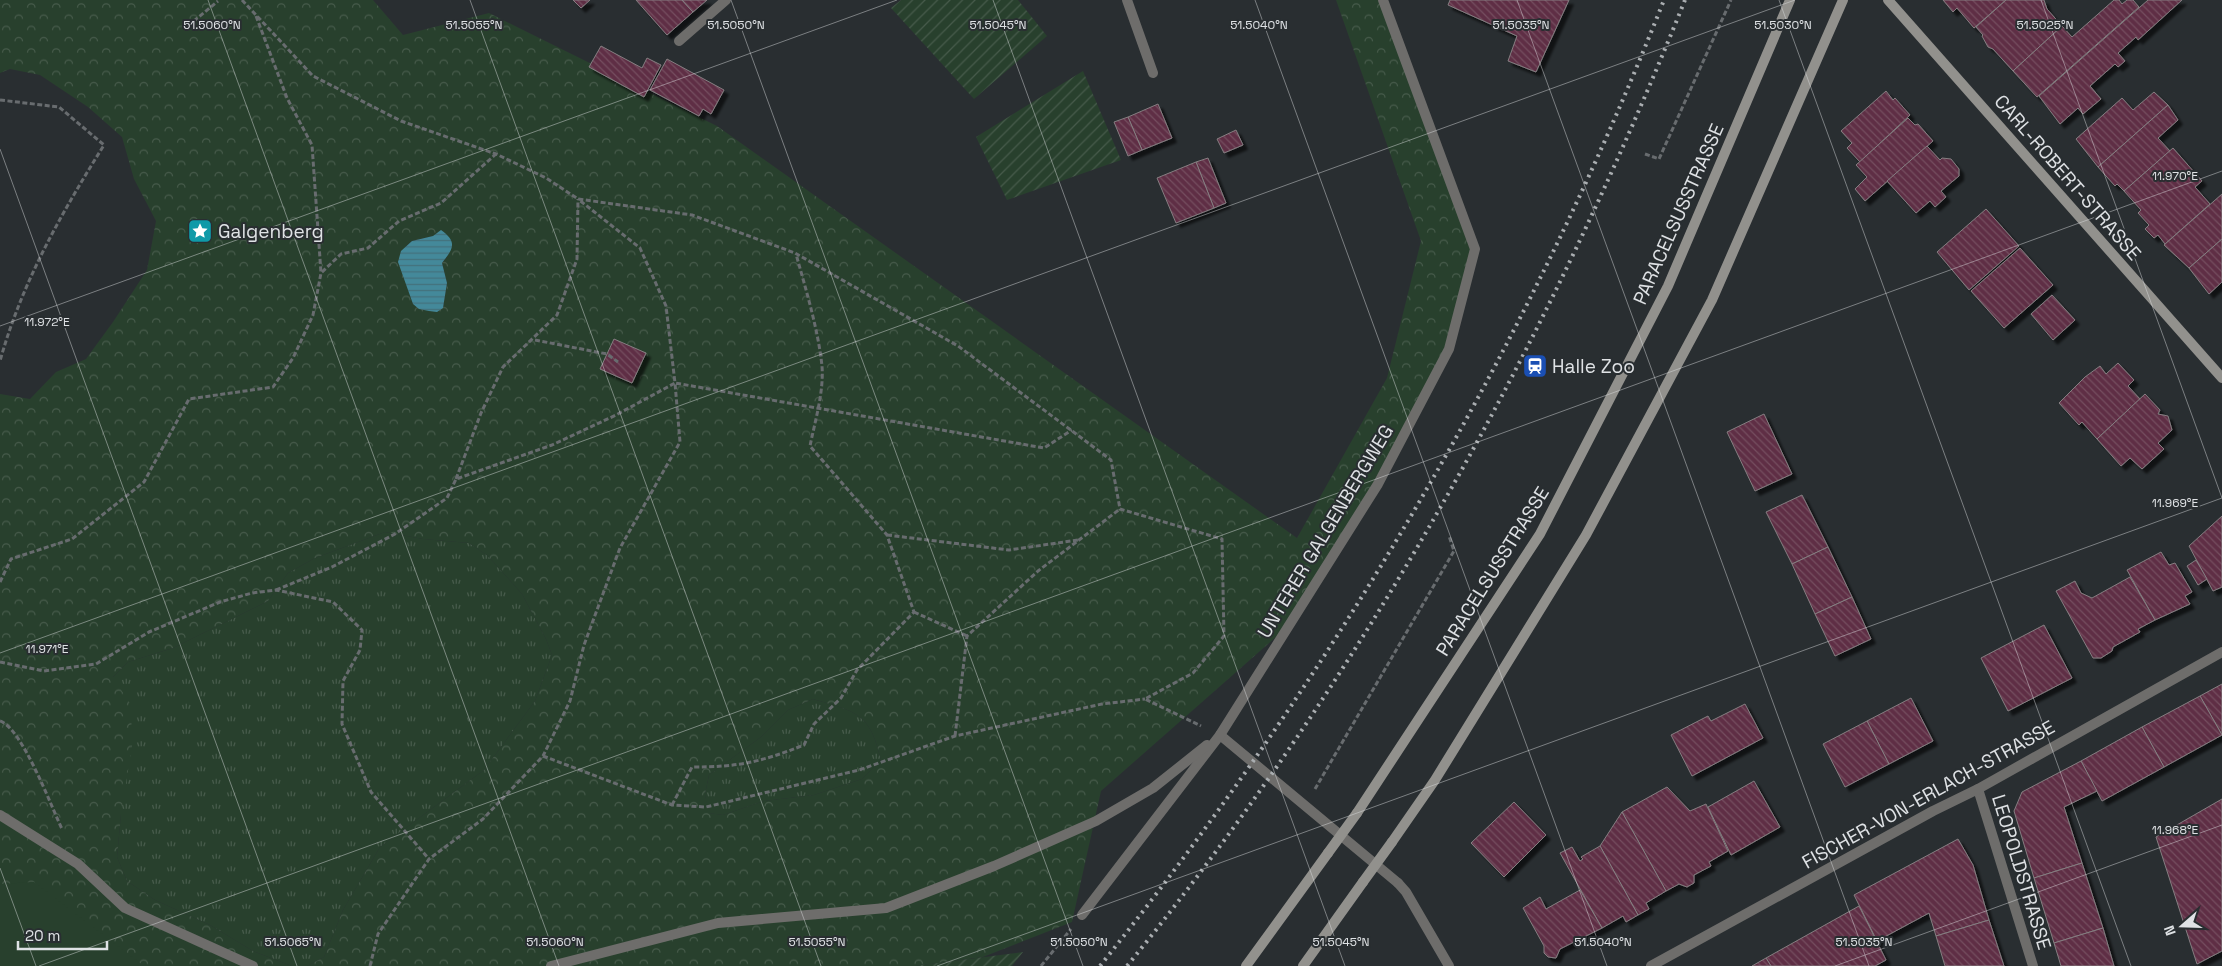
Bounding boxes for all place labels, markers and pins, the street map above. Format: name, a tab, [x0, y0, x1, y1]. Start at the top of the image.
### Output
place icon: Galgenberg	[187, 218, 213, 244]
place label: Galgenberg	[218, 219, 324, 244]
station icon: Halle Zoo	[1522, 353, 1548, 379]
place label: Halle Zoo	[1552, 354, 1635, 379]

